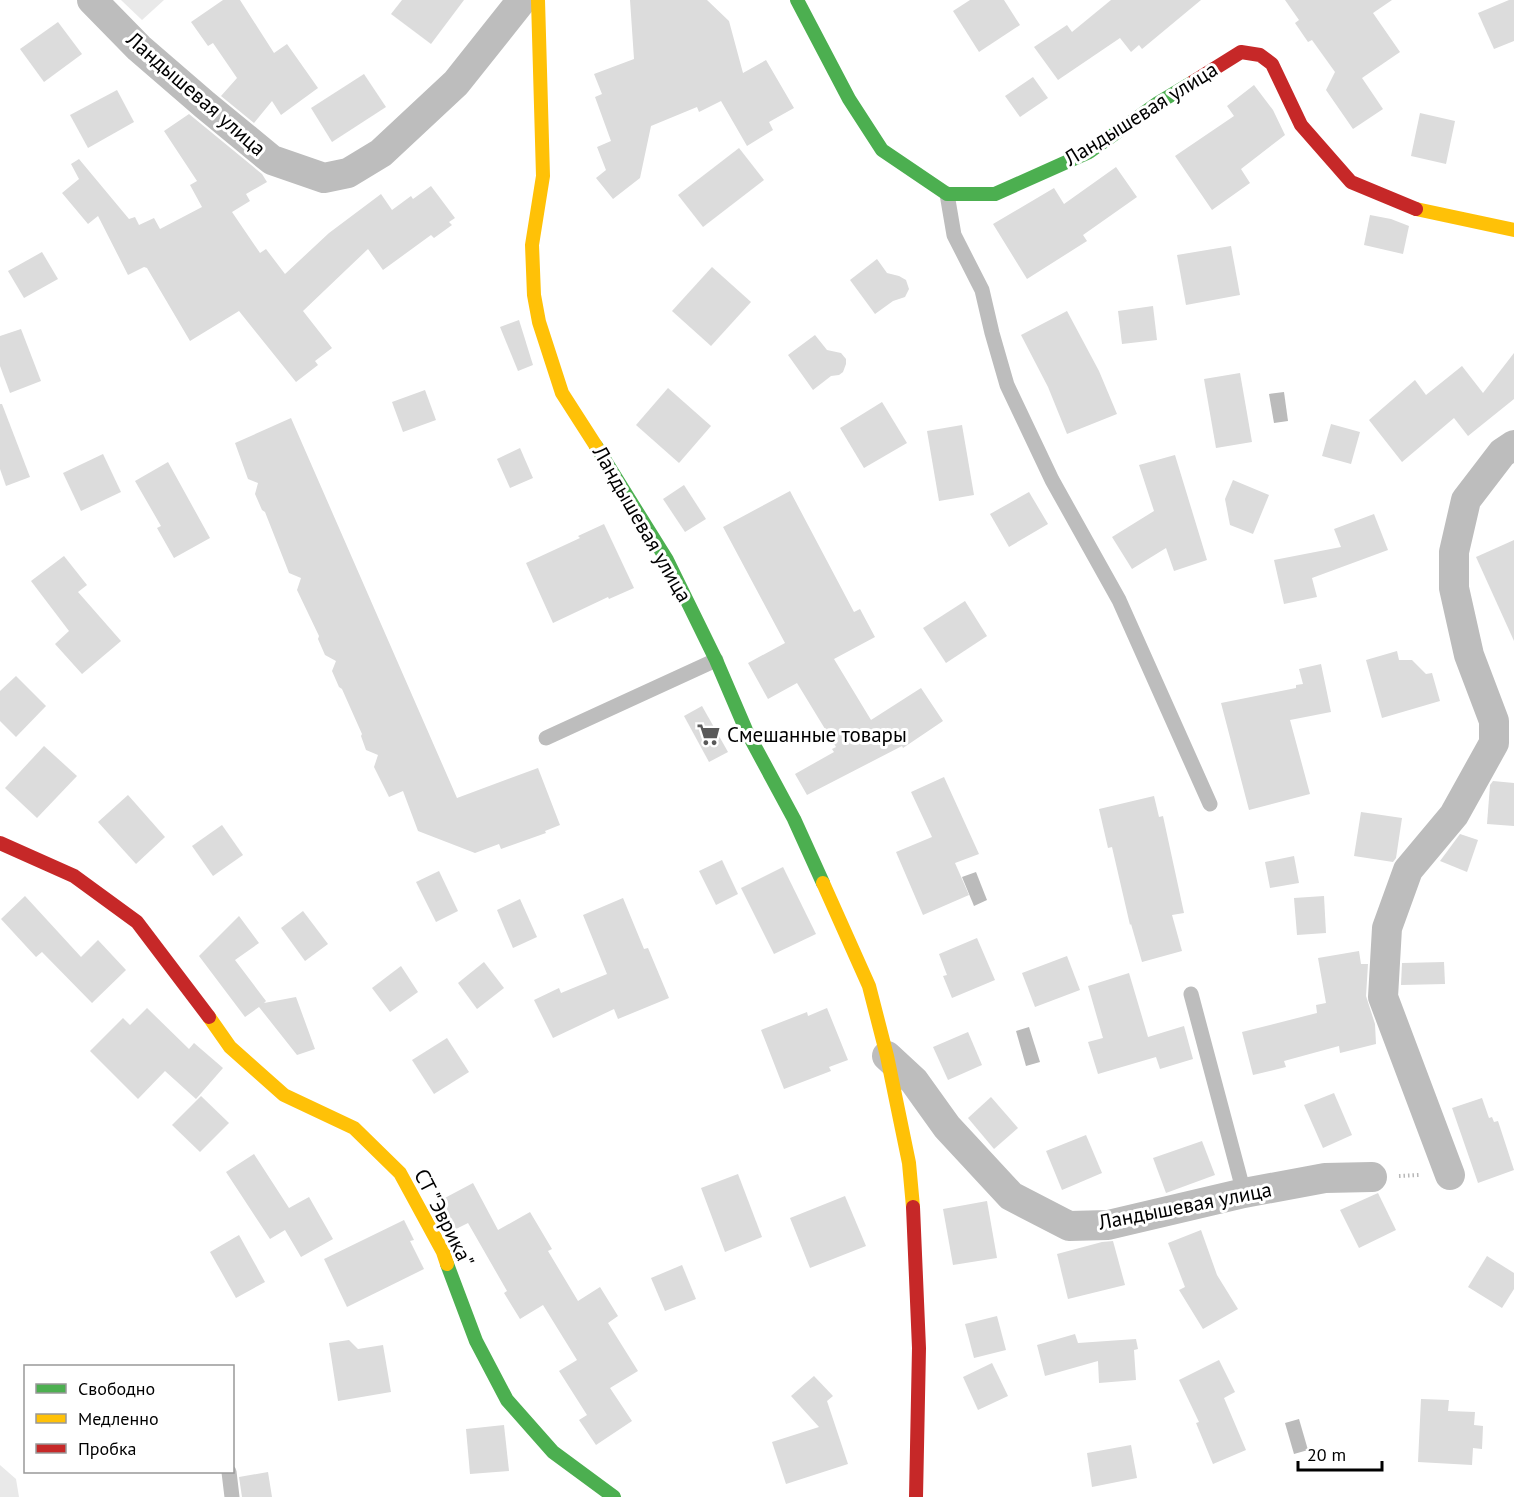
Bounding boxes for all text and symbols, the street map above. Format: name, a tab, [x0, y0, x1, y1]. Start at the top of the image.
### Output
street label: Ландышевая улица	[120, 25, 272, 162]
street label: Ландышевая улица	[1058, 55, 1223, 172]
street label: Ландышевая улица	[586, 440, 698, 607]
place label: Смешанные товары	[727, 721, 907, 748]
supermarket icon: Смешанные товары	[696, 722, 722, 748]
street label: СТ "Эврика"	[408, 1164, 481, 1271]
street label: Ландышевая улица	[1095, 1175, 1274, 1236]
legend	[24, 1365, 234, 1473]
text: Свободно	[78, 1377, 155, 1400]
text: Медленно	[78, 1407, 159, 1430]
scale bar	[1298, 1434, 1382, 1472]
text: Пробка	[78, 1437, 136, 1460]
text: 20 m	[1307, 1443, 1346, 1466]

